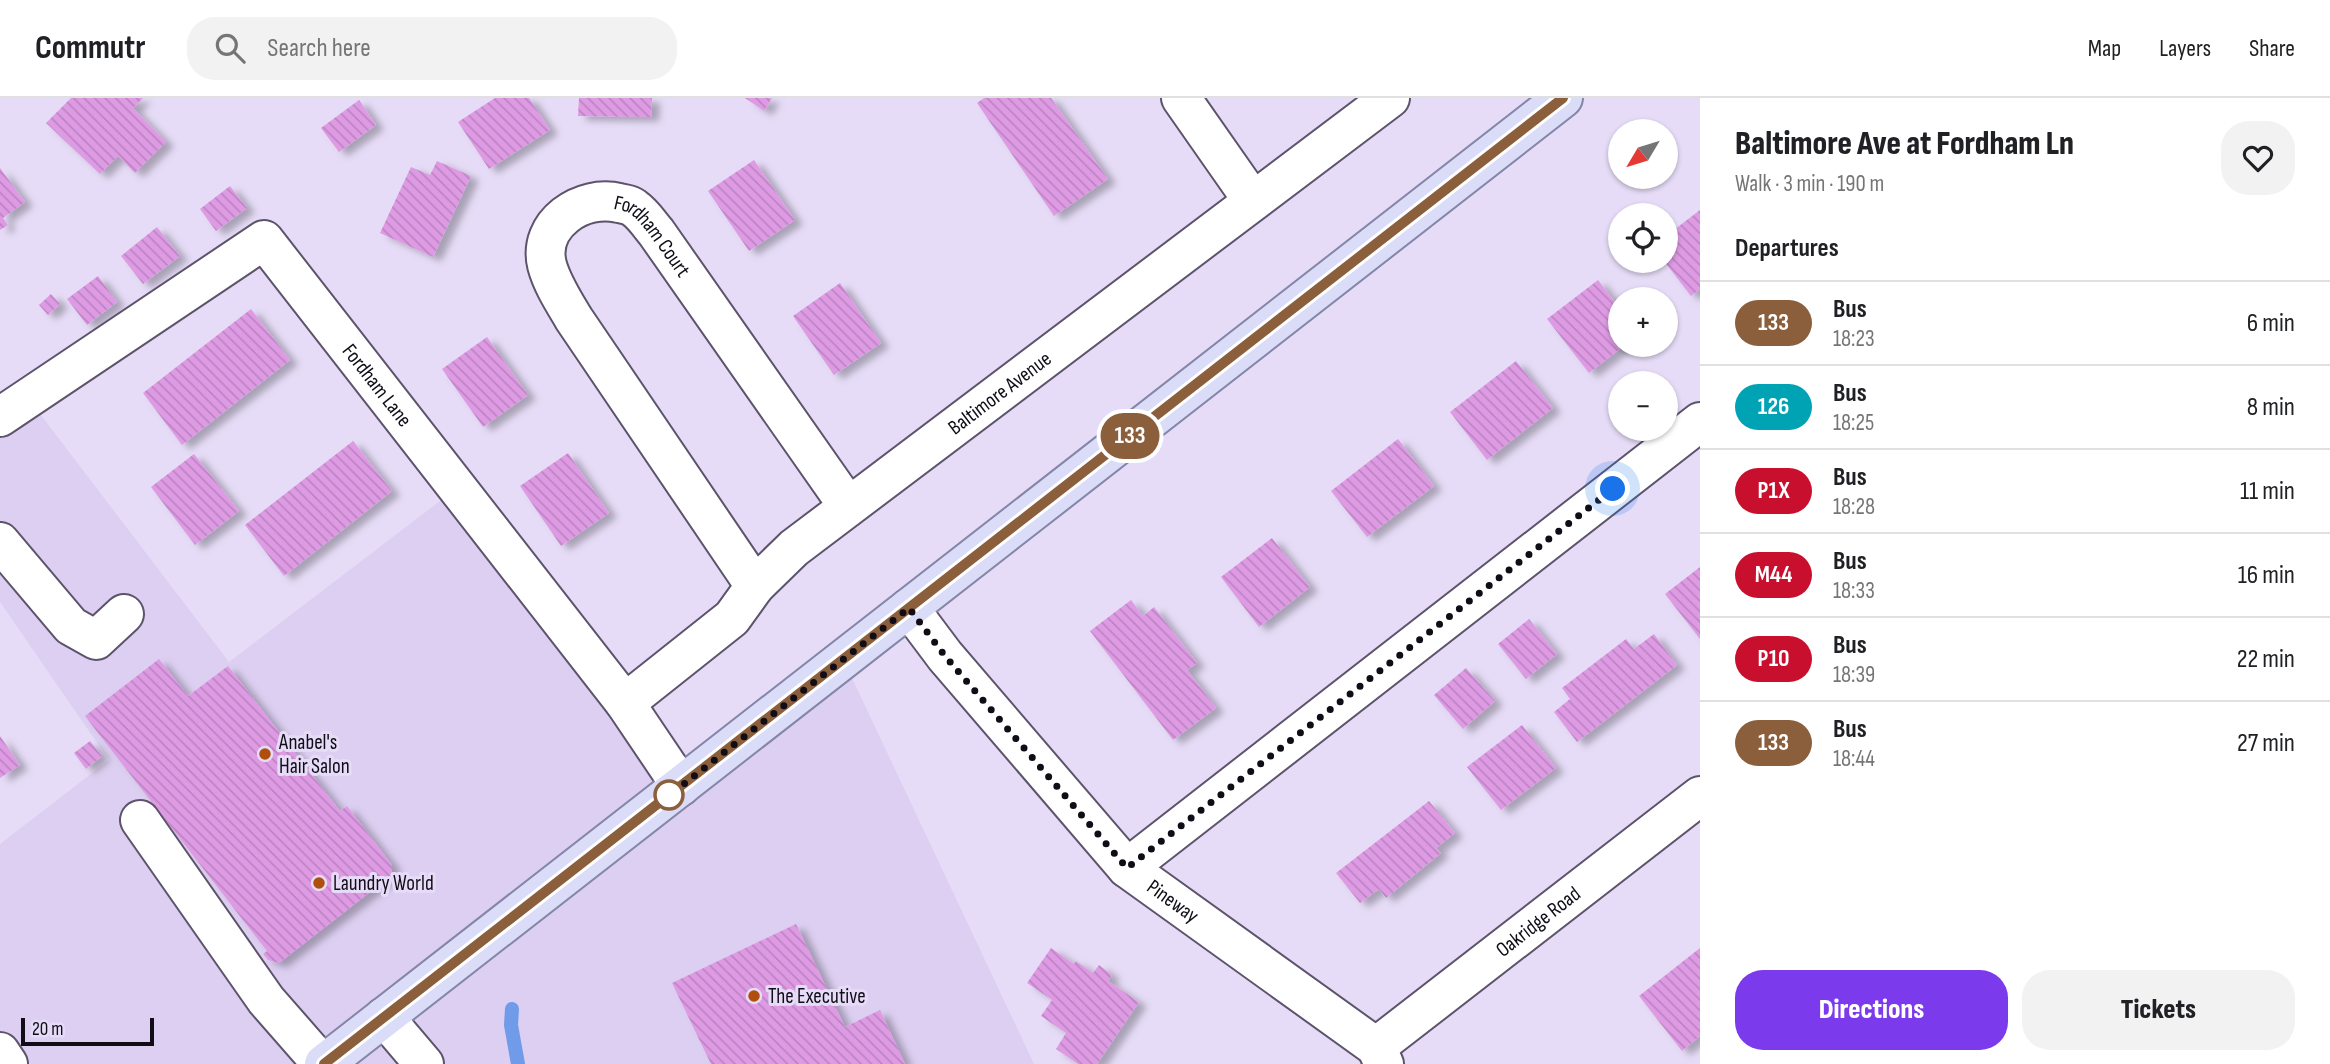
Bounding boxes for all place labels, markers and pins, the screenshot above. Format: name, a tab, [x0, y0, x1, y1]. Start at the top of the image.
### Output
place label: Anabel's Hair Salon	[278, 730, 350, 779]
marker: Anabel's Hair Salon	[257, 746, 273, 762]
unlabelled marker	[654, 780, 684, 810]
place label: Laundry World	[333, 871, 434, 896]
marker: Laundry World	[311, 875, 327, 891]
place label: The Executive	[768, 984, 866, 1009]
marker: The Executive	[746, 988, 762, 1004]

